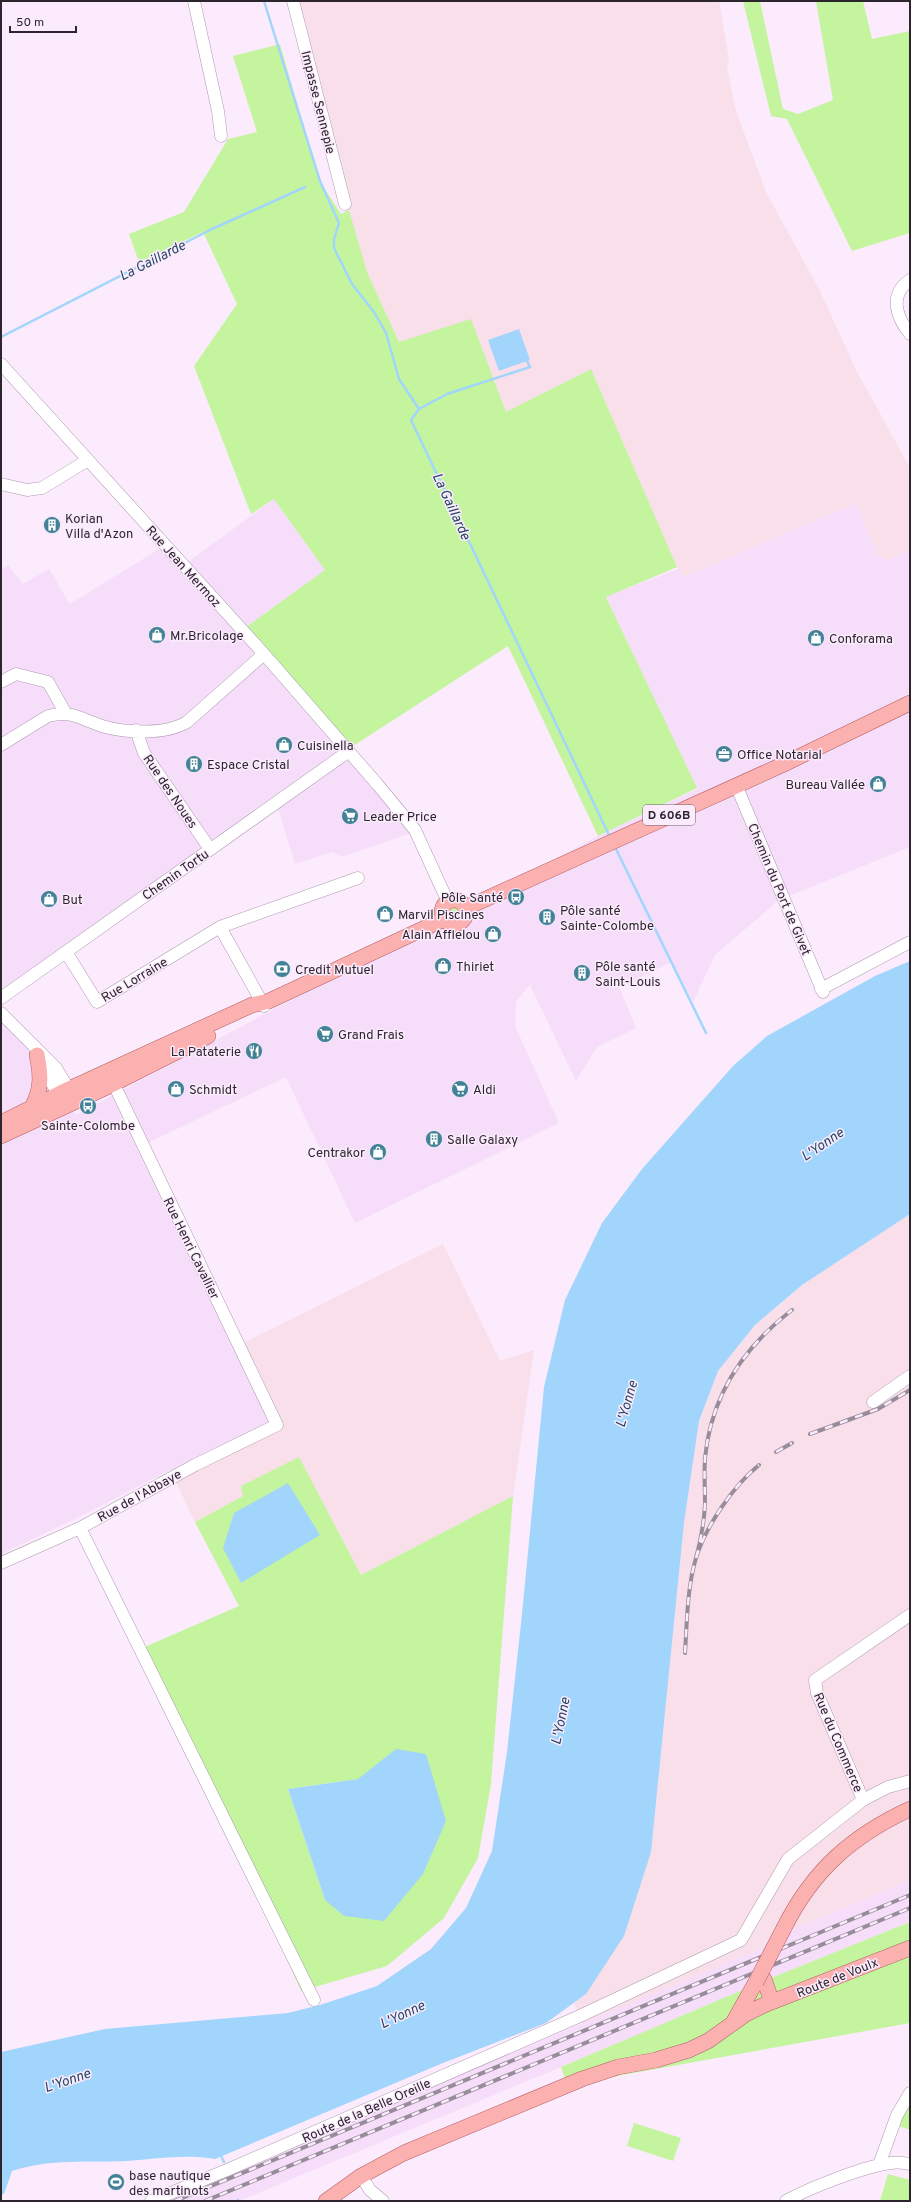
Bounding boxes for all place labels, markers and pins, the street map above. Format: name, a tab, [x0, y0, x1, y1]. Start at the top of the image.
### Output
place label: Korian Villa d'Azon	[65, 512, 133, 543]
building icon: Korian Villa d'Azon	[42, 515, 62, 535]
shop icon: Mr.Bricolage	[147, 625, 167, 645]
shop icon: Conforama	[806, 628, 826, 648]
place label: Mr.Bricolage	[170, 629, 243, 645]
place label: Conforama	[829, 632, 893, 648]
shop icon: Cuisinella	[274, 735, 294, 755]
place label: Cuisinella	[297, 739, 354, 755]
office icon: Office Notarial	[714, 744, 734, 764]
place label: Office Notarial	[737, 748, 822, 764]
building icon: Espace Cristal	[184, 754, 204, 774]
place label: Espace Cristal	[207, 758, 290, 774]
shop icon: Bureau Vallée	[868, 774, 888, 794]
place label: Bureau Vallée	[786, 778, 865, 794]
supermarket icon: Leader Price	[340, 806, 360, 826]
place label: Leader Price	[363, 810, 437, 826]
bus stop icon: Pôle Santé	[506, 887, 526, 907]
shop icon: But	[39, 889, 59, 909]
place label: Pôle Santé	[441, 891, 503, 907]
place label: But	[62, 893, 83, 909]
shop icon: Marvil Piscines	[375, 904, 395, 924]
place label: Pôle santé Sainte-Colombe	[560, 904, 654, 935]
building icon: Pôle santé Sainte-Colombe	[537, 907, 557, 927]
place label: Marvil Piscines	[398, 908, 484, 924]
shop icon: Alain Afflelou	[483, 924, 503, 944]
place label: Alain Afflelou	[402, 928, 480, 944]
shop icon: Thiriet	[433, 956, 453, 976]
bank icon: Credit Mutuel	[272, 959, 292, 979]
place label: Thiriet	[456, 960, 494, 976]
place label: Pôle santé Saint-Louis	[595, 960, 661, 991]
place label: Credit Mutuel	[295, 963, 374, 979]
building icon: Pôle santé Saint-Louis	[572, 963, 592, 983]
supermarket icon: Grand Frais	[315, 1024, 335, 1044]
place label: Grand Frais	[338, 1028, 404, 1044]
restaurant icon: La Pataterie	[244, 1041, 264, 1061]
place label: La Pataterie	[171, 1045, 241, 1061]
shop icon: Schmidt	[166, 1079, 186, 1099]
supermarket icon: Aldi	[450, 1079, 470, 1099]
place label: Schmidt	[189, 1083, 237, 1099]
place label: Aldi	[473, 1083, 496, 1099]
bus stop icon: Sainte-Colombe	[78, 1096, 98, 1116]
place label: Sainte-Colombe	[41, 1119, 135, 1135]
building icon: Salle Galaxy	[424, 1129, 444, 1149]
place label: Salle Galaxy	[447, 1133, 518, 1149]
shop icon: Centrakor	[368, 1142, 388, 1162]
place label: Centrakor	[307, 1146, 365, 1162]
place label: base nautique des martinots	[129, 2169, 210, 2200]
sports icon: base nautique des martinots	[106, 2172, 126, 2192]

